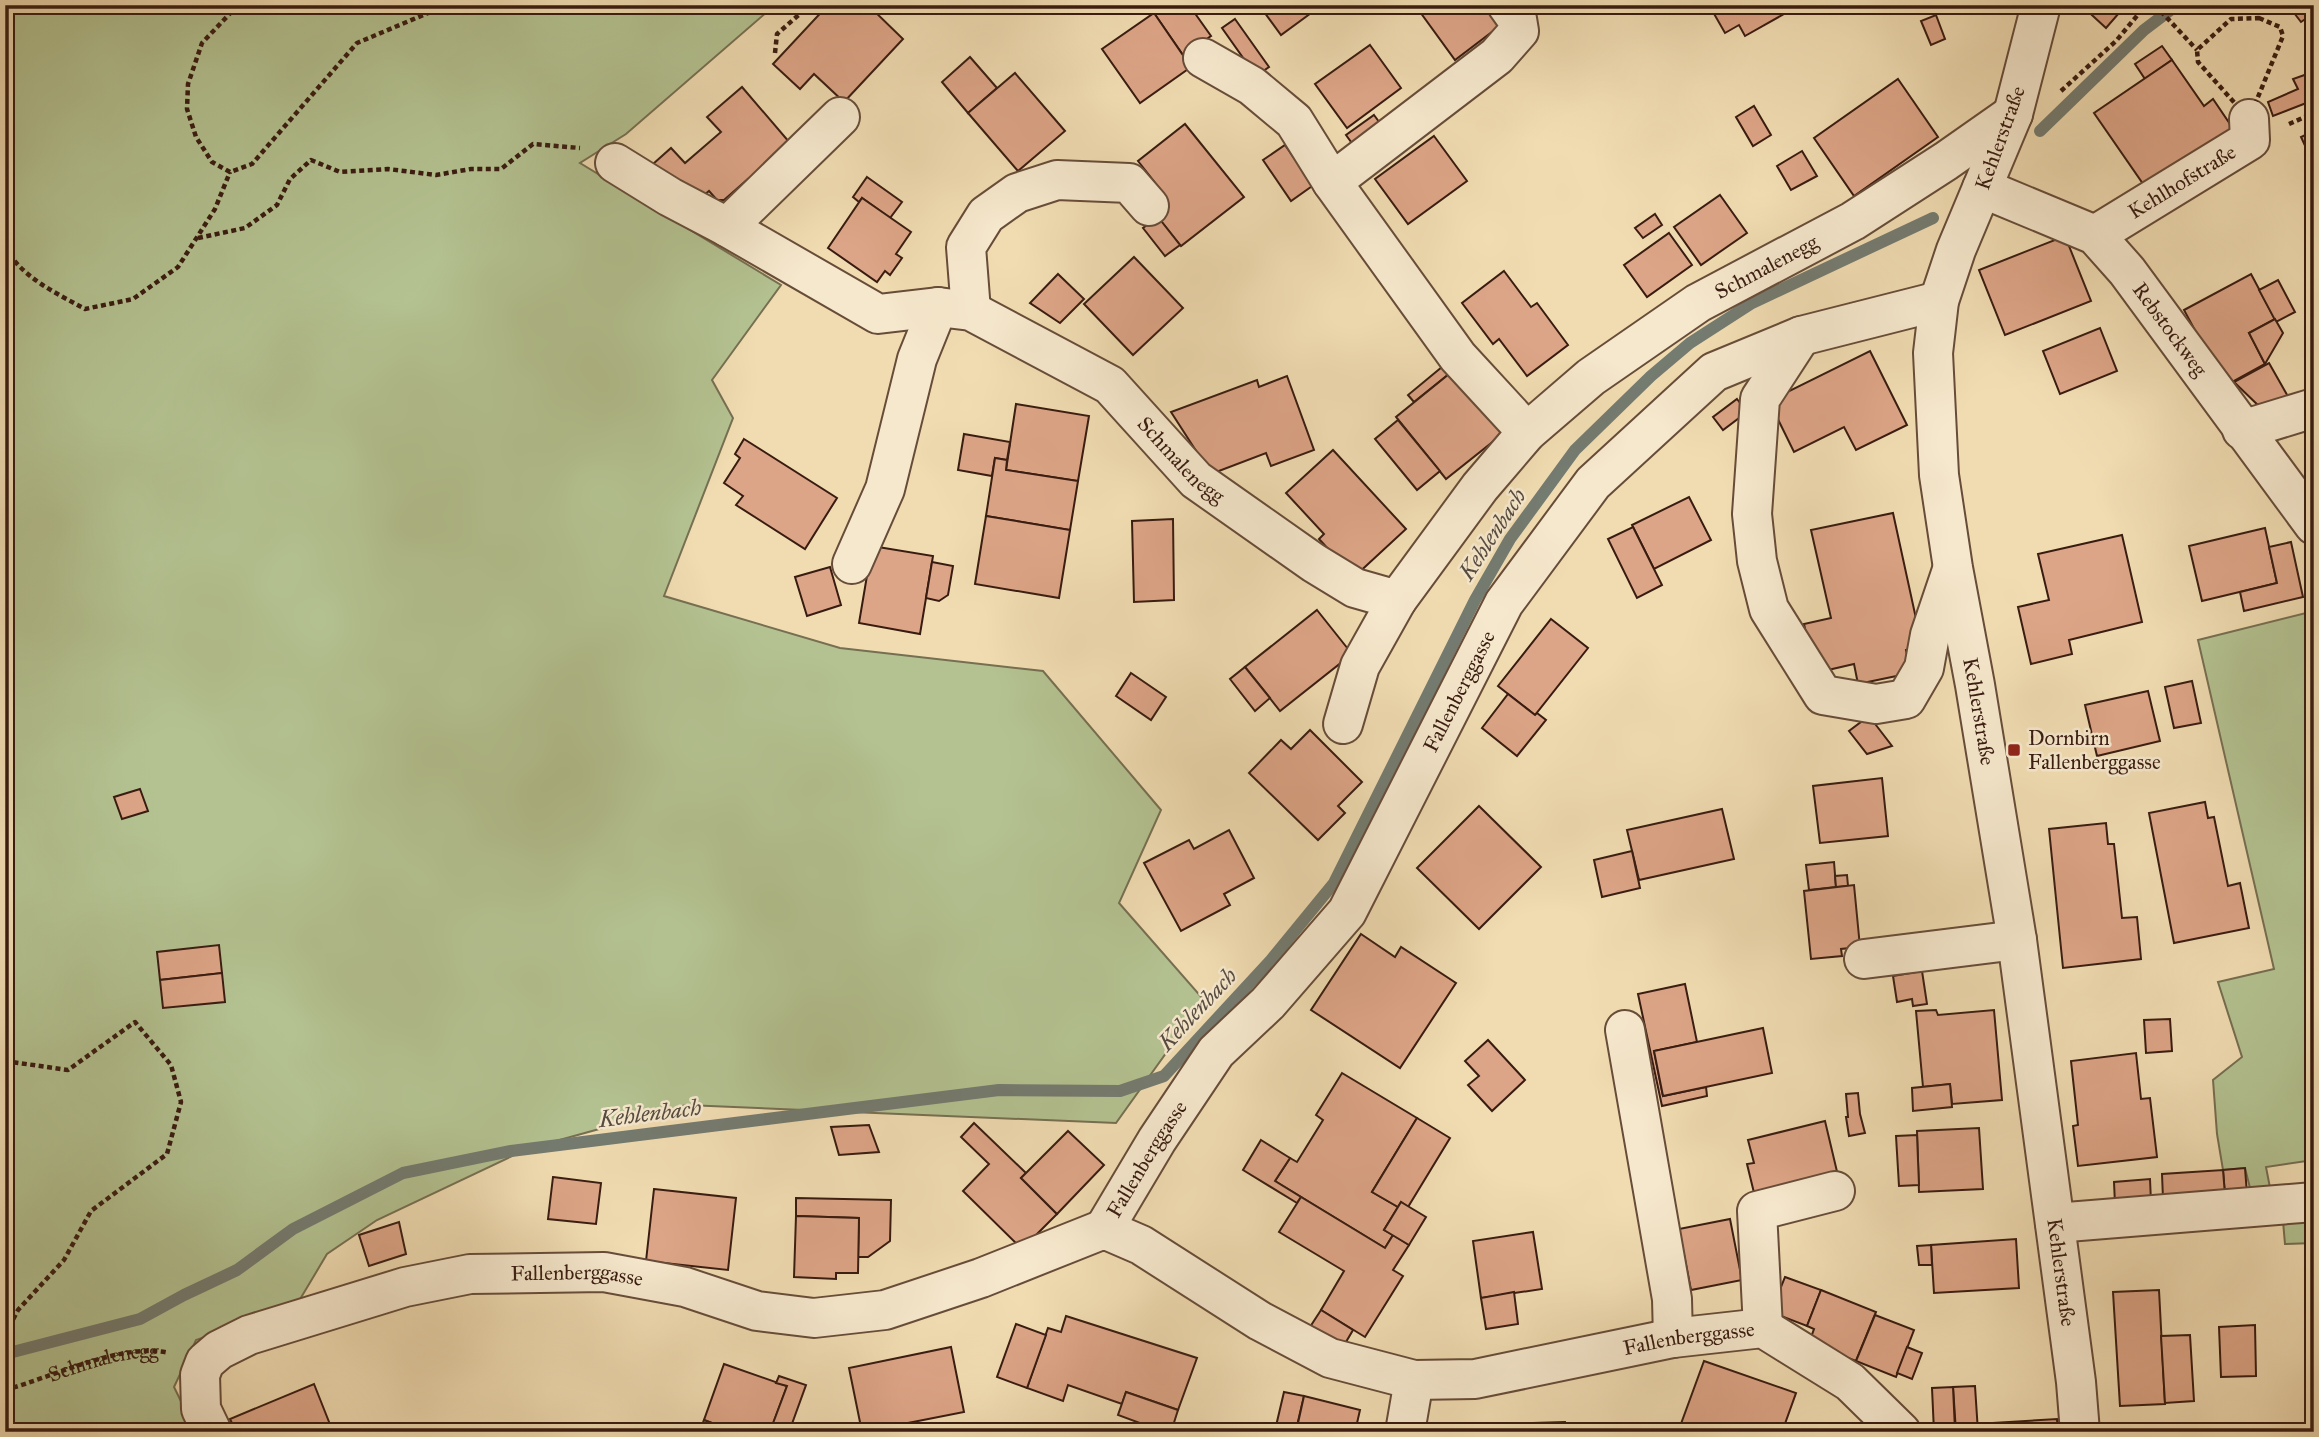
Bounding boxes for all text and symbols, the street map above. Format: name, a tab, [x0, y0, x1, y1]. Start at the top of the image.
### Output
street label: Kehlerstraße	[1969, 82, 2031, 194]
street label: Kehlhofstraße	[2123, 139, 2241, 225]
street label: Schmalenegg	[1710, 229, 1823, 305]
street label: Rebstockweg	[2127, 277, 2213, 382]
street label: Schmalenegg	[1132, 411, 1230, 509]
water label: Kehlenbach	[1452, 483, 1532, 586]
street label: Fallenberggasse	[1417, 626, 1501, 756]
street label: Kehlerstraße	[1957, 655, 2001, 767]
place label: Dornbirn Fallenberggasse	[2028, 725, 2161, 775]
marker: Dornbirn Fallenberggasse	[2006, 742, 2022, 758]
water label: Kehlenbach	[1151, 962, 1242, 1057]
water label: Kehlenbach	[596, 1093, 703, 1133]
street label: Fallenberggasse	[1101, 1095, 1193, 1222]
street label: Kehlerstraße	[2041, 1217, 2081, 1328]
street label: Fallenberggasse	[510, 1259, 645, 1292]
street label: Fallenberggasse	[1621, 1316, 1756, 1361]
street label: Schmalenegg	[45, 1338, 160, 1388]

